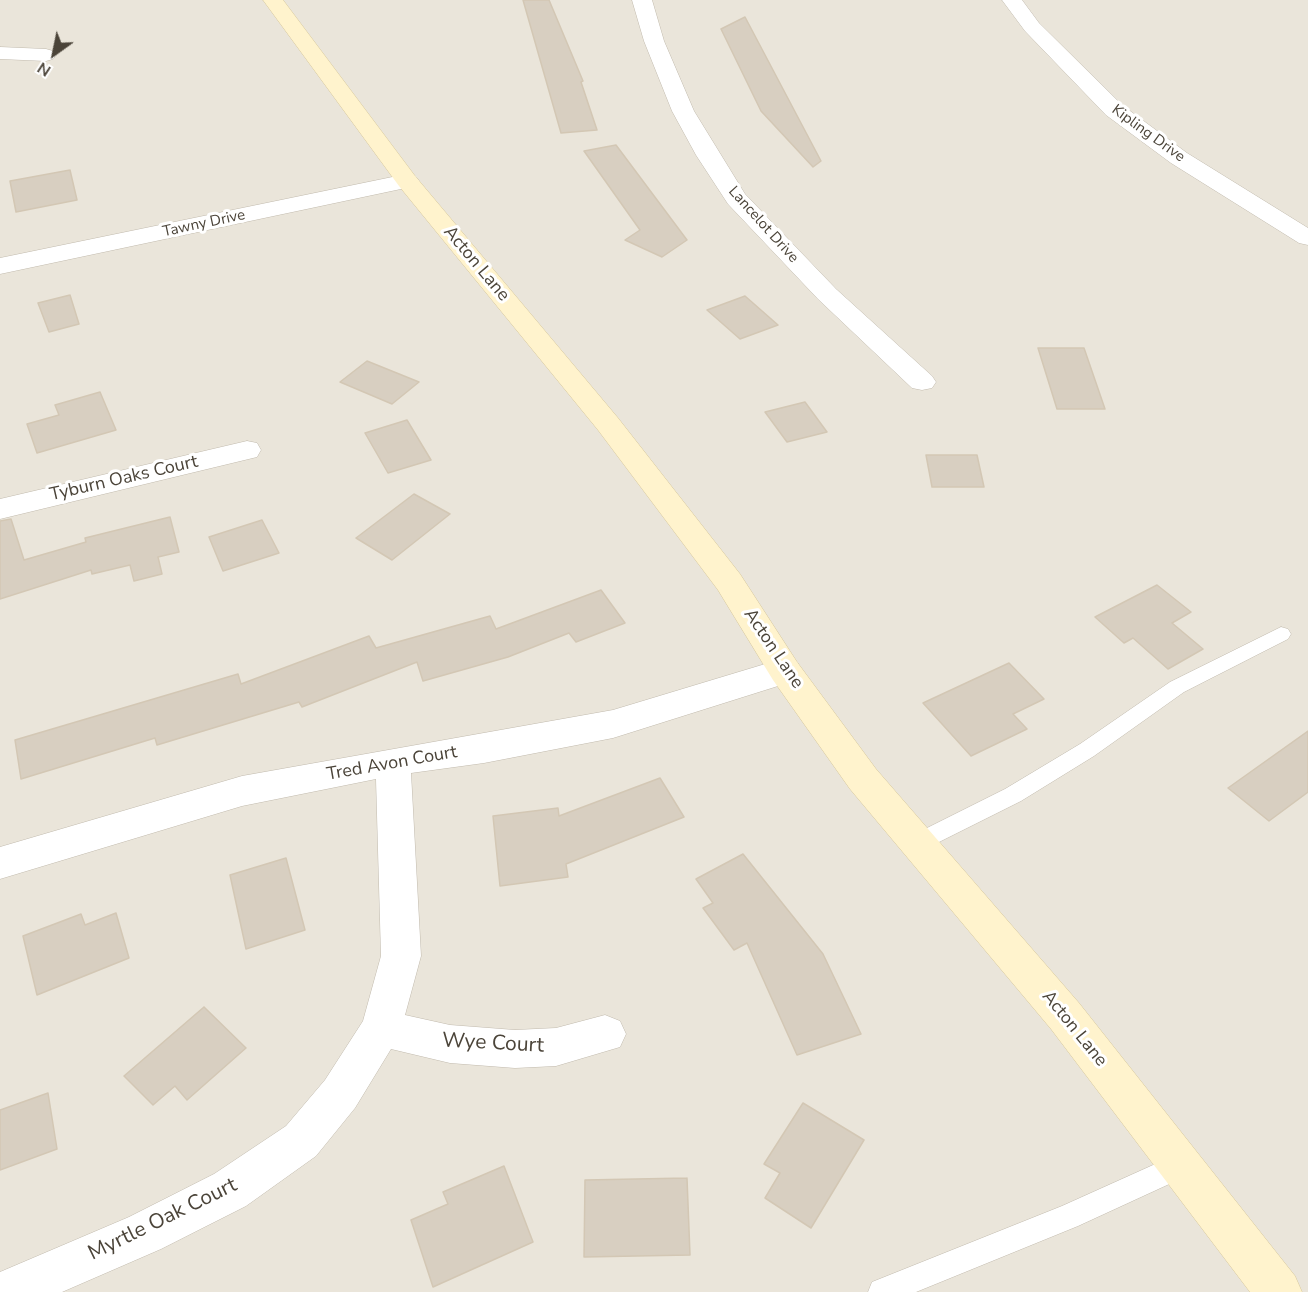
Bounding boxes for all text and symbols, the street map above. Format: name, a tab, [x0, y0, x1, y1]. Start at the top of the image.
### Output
north arrow	[24, 24, 84, 84]
text: N	[33, 57, 55, 82]
street label: Kipling Drive	[1108, 101, 1188, 167]
street label: Lancelot Drive	[724, 183, 802, 267]
street label: Tawny Drive	[161, 206, 247, 242]
street label: Acton Lane	[438, 222, 514, 306]
street label: Tyburn Oaks Court	[48, 451, 200, 507]
street label: Acton Lane	[738, 605, 808, 693]
street label: Tred Avon Court	[325, 742, 459, 786]
street label: Acton Lane	[1037, 987, 1111, 1071]
street label: Wye Court	[441, 1029, 545, 1059]
street label: Myrtle Oak Court	[85, 1173, 241, 1267]

